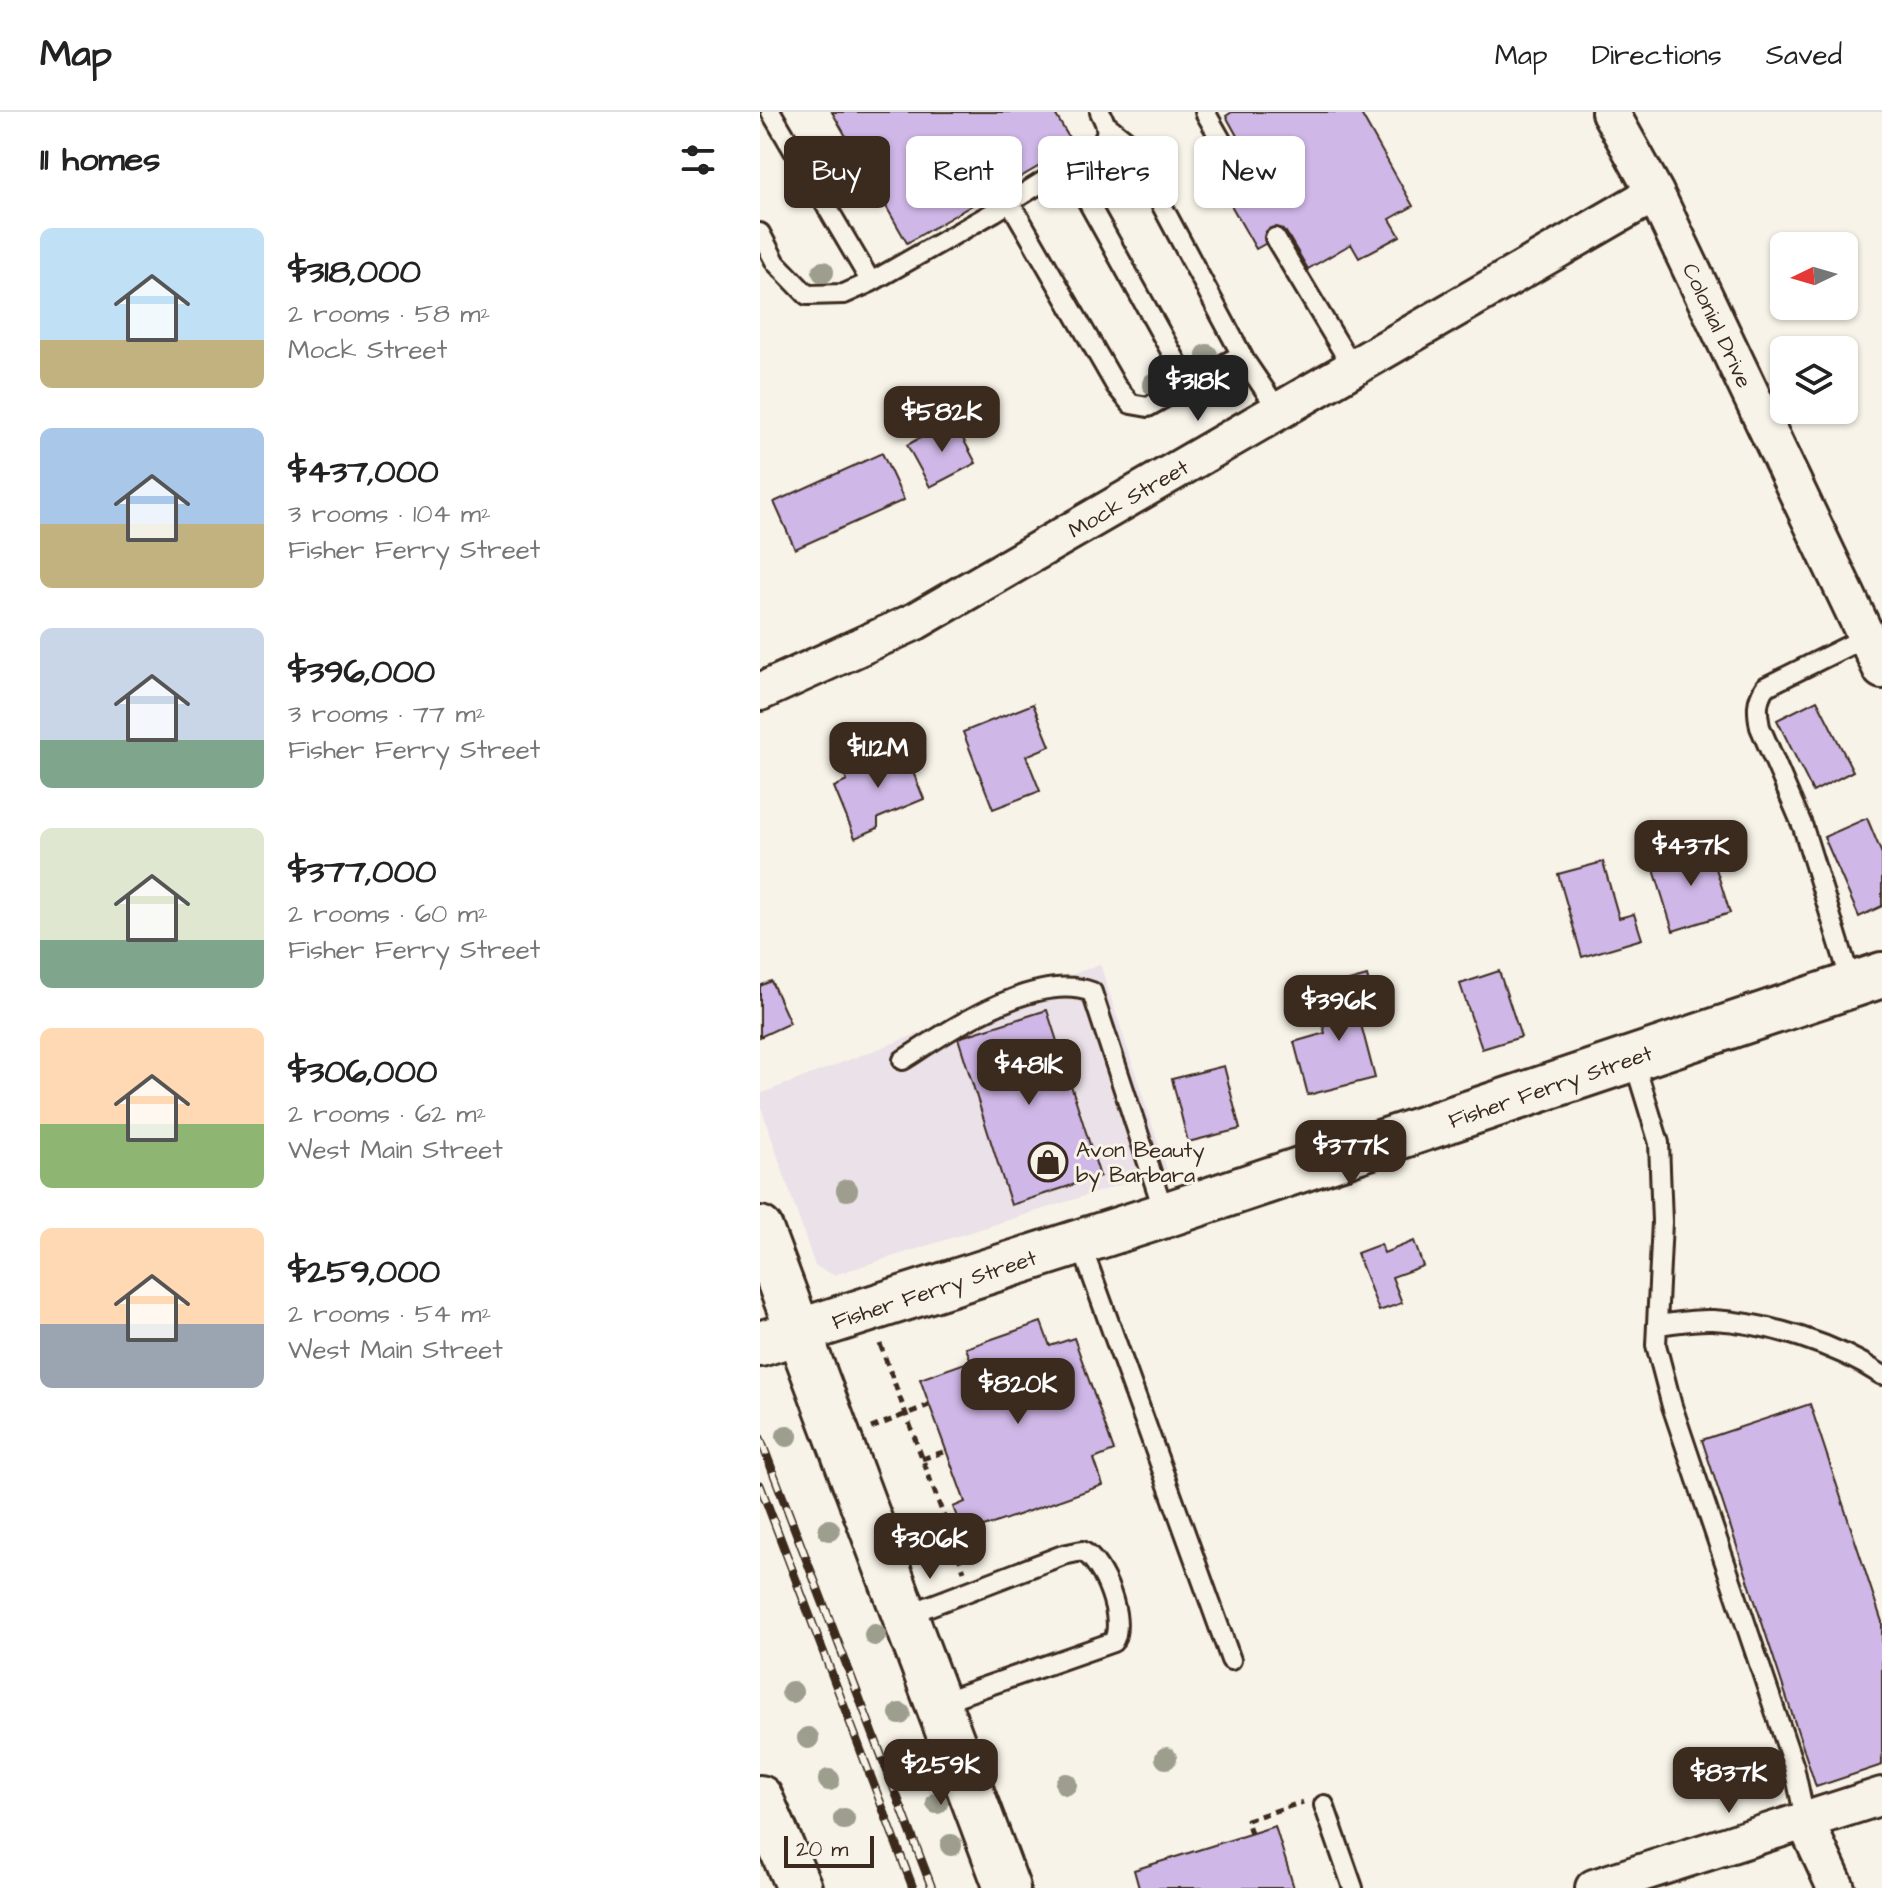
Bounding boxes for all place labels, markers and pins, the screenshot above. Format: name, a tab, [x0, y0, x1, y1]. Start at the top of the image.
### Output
pin: $318K	[1142, 355, 1254, 423]
pin: $582K	[886, 386, 998, 454]
pin: $1.12M	[813, 722, 943, 790]
pin: $437K	[1635, 820, 1747, 888]
pin: $396K	[1283, 975, 1395, 1043]
pin: $481K	[973, 1039, 1085, 1107]
pin: $377K	[1295, 1120, 1407, 1188]
place label: Avon Beauty by Barbara	[1076, 1135, 1205, 1192]
shop icon: Avon Beauty by Barbara	[1027, 1141, 1069, 1183]
pin: $820K	[962, 1358, 1074, 1426]
pin: $306K	[874, 1513, 986, 1581]
pin: $259K	[885, 1739, 997, 1807]
pin: $837K	[1673, 1747, 1785, 1815]

